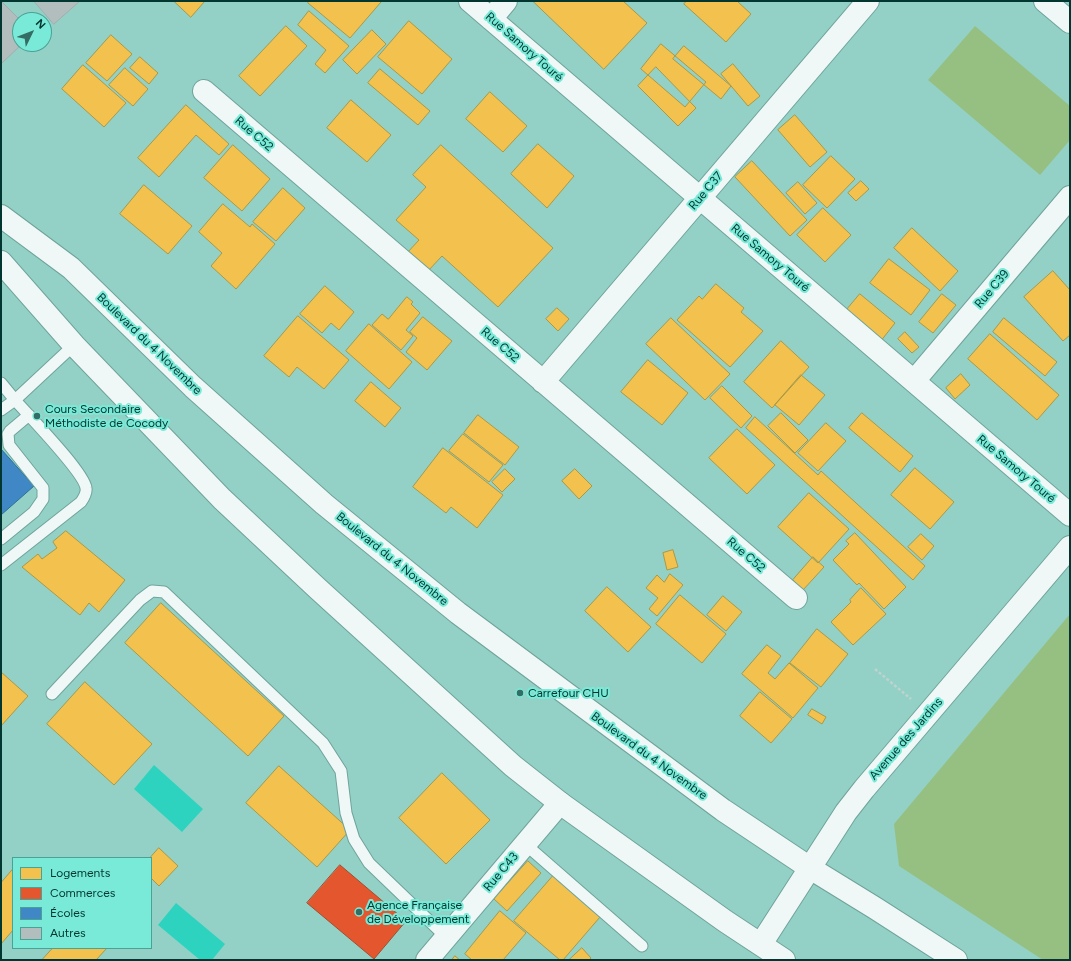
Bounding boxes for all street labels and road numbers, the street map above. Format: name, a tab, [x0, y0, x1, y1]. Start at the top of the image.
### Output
street label: Rue Samory Touré	[482, 9, 566, 85]
street label: Rue C52	[232, 113, 276, 155]
street label: Rue C37	[686, 169, 726, 213]
street label: Rue Samory Touré	[728, 221, 812, 295]
street label: Rue C39	[972, 267, 1012, 311]
street label: Boulevard du 4 Novembre	[94, 290, 204, 398]
street label: Rue C52	[478, 324, 522, 366]
street label: Rue Samory Touré	[974, 432, 1058, 506]
street label: Boulevard du 4 Novembre	[333, 509, 451, 609]
street label: Rue C52	[724, 534, 768, 576]
street label: Avenue des Jardins	[866, 695, 946, 783]
street label: Boulevard du 4 Novembre	[588, 709, 710, 803]
street label: Rue C43	[481, 850, 521, 894]

